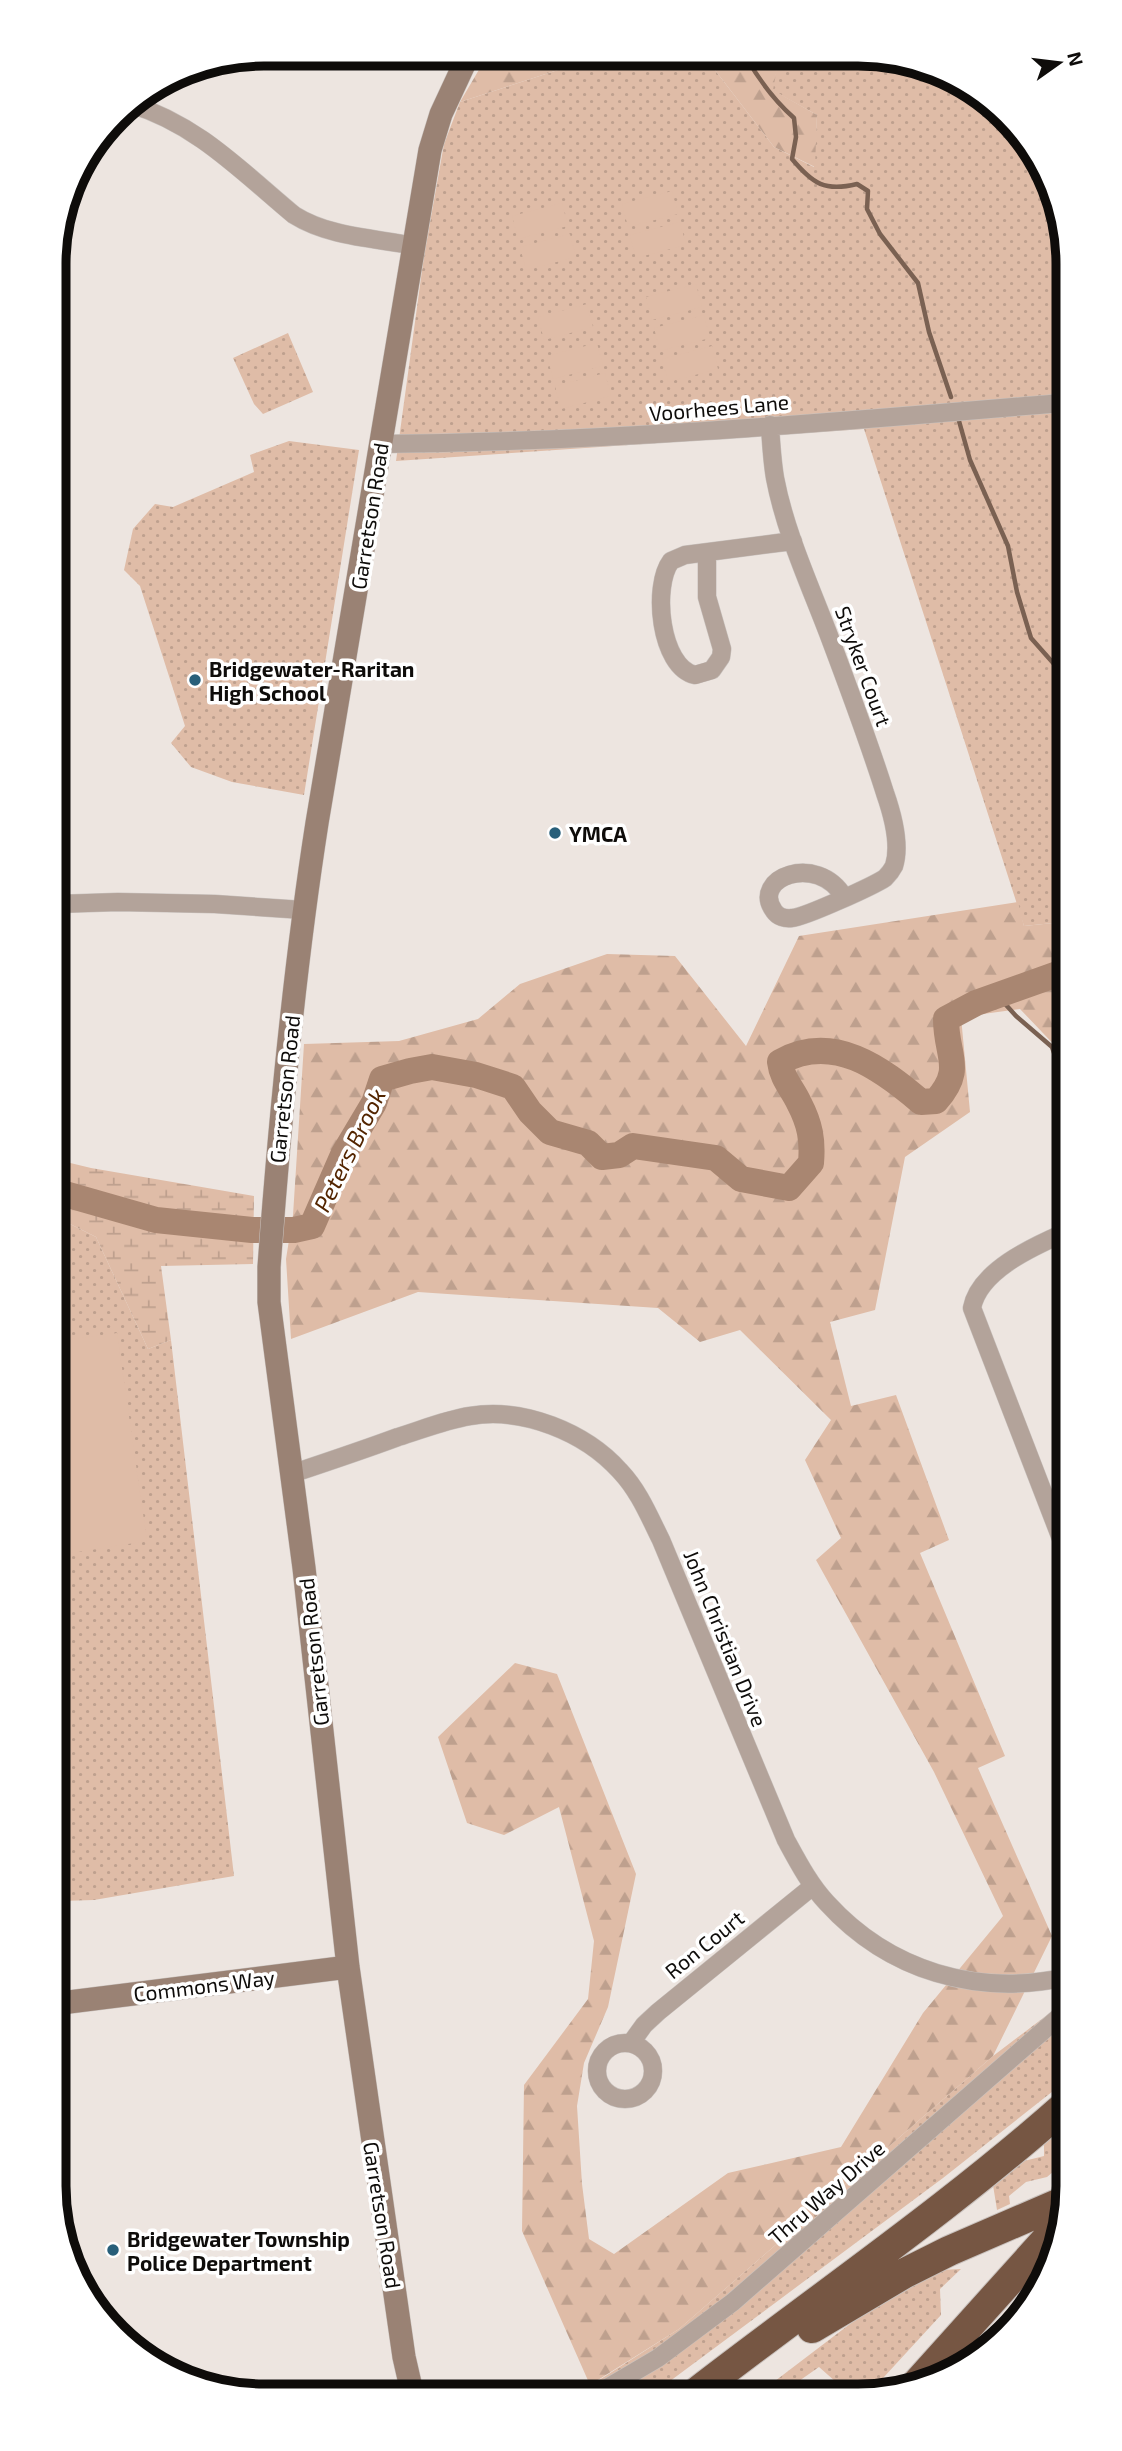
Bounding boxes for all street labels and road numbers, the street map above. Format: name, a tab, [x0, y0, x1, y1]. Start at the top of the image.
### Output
street label: Voorhees Lane	[648, 388, 790, 426]
street label: Garretson Road	[345, 441, 393, 591]
street label: Stryker Court	[831, 603, 897, 729]
street label: Garretson Road	[264, 1014, 304, 1164]
street label: John Christian Drive	[679, 1546, 773, 1730]
street label: Garretson Road	[293, 1577, 333, 1727]
street label: Ron Court	[660, 1905, 748, 1983]
street label: Commons Way	[132, 1964, 276, 2006]
street label: Thru Way Drive	[763, 2135, 889, 2249]
street label: Garretson Road	[359, 2140, 407, 2290]

